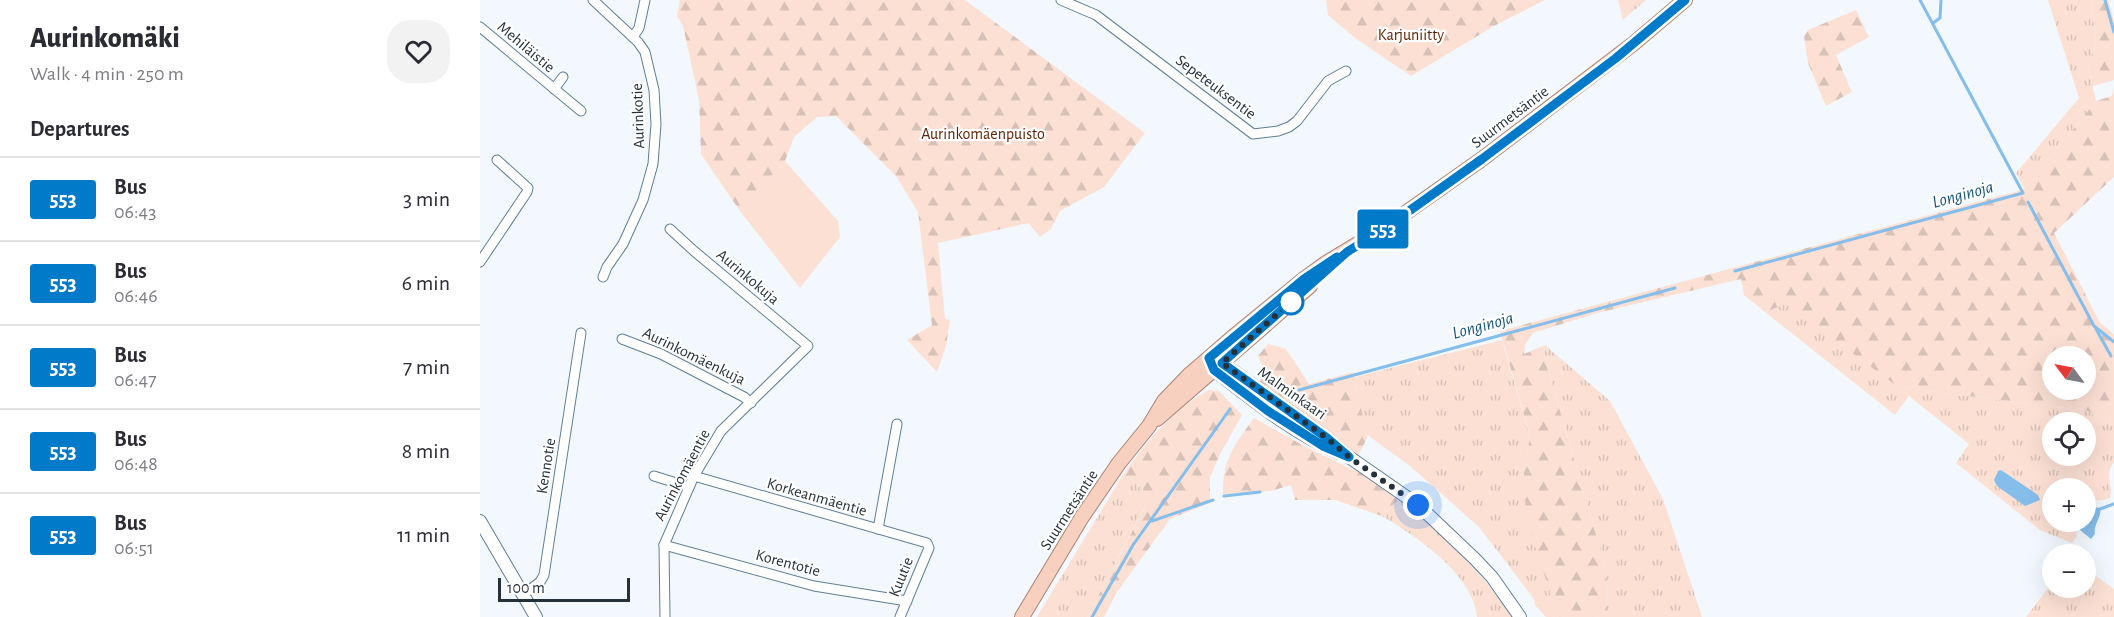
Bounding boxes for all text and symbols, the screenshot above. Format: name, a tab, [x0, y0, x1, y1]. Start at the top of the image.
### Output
street label: Mehiläistie	[494, 19, 558, 75]
button: heart	[387, 20, 450, 83]
text: Aurinkomäki	[30, 25, 180, 53]
park label: Karjuniitty	[1378, 27, 1444, 44]
street label: Sepeteuksentie	[1173, 52, 1259, 122]
text: Walk · 4 min · 250 m	[30, 64, 184, 84]
street label: Aurinkotie	[629, 83, 647, 149]
street label: Suurmetsäntie	[1468, 83, 1552, 151]
text: Departures	[30, 118, 130, 140]
park label: Aurinkomäenpuisto	[921, 126, 1045, 142]
text: Bus	[114, 176, 147, 198]
water label: Longinoja	[1930, 178, 1996, 212]
text: 3 min	[403, 188, 450, 210]
text: 553	[49, 189, 77, 210]
text: 06:43	[114, 202, 156, 222]
line badge: 553	[1348, 210, 1418, 248]
text: 553	[1369, 219, 1397, 240]
street label: Aurinkokuja	[713, 246, 782, 308]
text: Bus	[114, 260, 147, 282]
text: 6 min	[402, 272, 450, 294]
text: 553	[49, 273, 77, 294]
text: 06:46	[114, 286, 158, 306]
unlabelled marker	[1278, 289, 1304, 315]
water label: Longinoja	[1450, 309, 1516, 343]
street label: Aurinkomäenkuja	[640, 324, 748, 389]
text: Bus	[114, 344, 147, 366]
north arrow	[2042, 346, 2096, 400]
map controls	[2042, 346, 2096, 598]
text: 7 min	[403, 356, 450, 378]
text: 553	[49, 357, 77, 378]
street label: Malminkaari	[1255, 364, 1329, 422]
text: 06:47	[114, 370, 157, 390]
button: locate	[2042, 412, 2096, 466]
street label: Aurinkomäentie	[651, 427, 713, 523]
text: Bus	[114, 428, 147, 450]
street label: Kennotie	[534, 437, 558, 495]
text: 8 min	[402, 440, 450, 462]
text: 553	[49, 441, 77, 462]
text: 06:48	[114, 454, 158, 474]
street label: Suurmetsäntie	[1037, 467, 1101, 553]
street label: Korkeanmäentie	[765, 475, 869, 519]
button: +	[2042, 478, 2096, 532]
your location	[1403, 490, 1433, 520]
text: Bus	[114, 512, 147, 534]
text: 11 min	[397, 524, 450, 546]
text: 553	[49, 525, 77, 546]
text: 06:51	[114, 538, 154, 558]
button: −	[2042, 544, 2096, 598]
street label: Korentotie	[754, 547, 822, 579]
street label: Kuutie	[886, 555, 916, 599]
scale bar	[498, 575, 630, 602]
text: 100 m	[507, 580, 545, 596]

